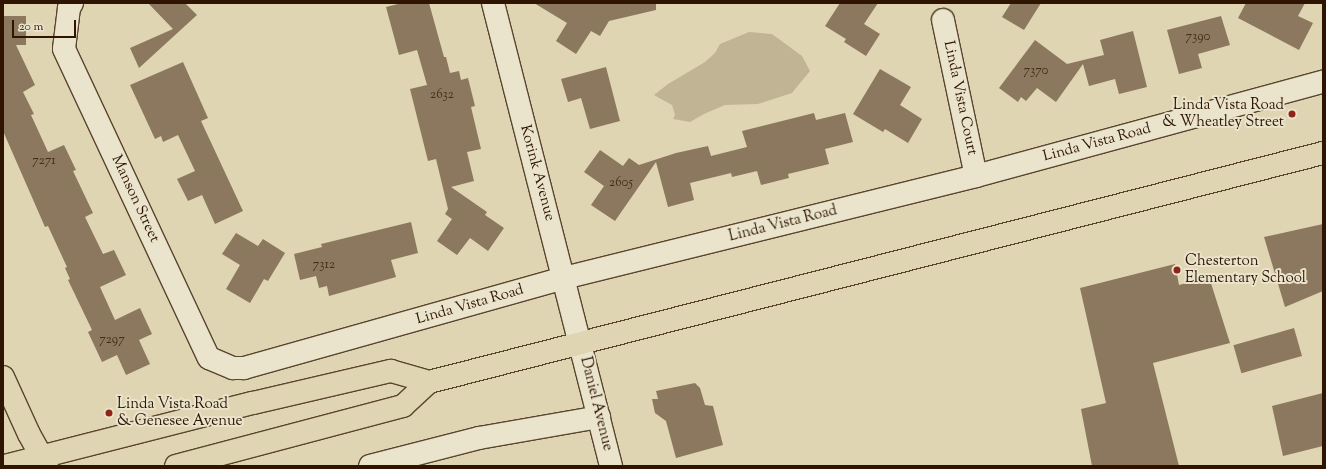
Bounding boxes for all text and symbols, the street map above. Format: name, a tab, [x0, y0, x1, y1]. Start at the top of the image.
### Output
scale bar	[14, 12, 78, 38]
text: 20 m	[19, 18, 43, 36]
house number: 7390	[1186, 29, 1210, 45]
street label: Linda Vista Court	[939, 39, 981, 157]
house number: 7370	[1024, 63, 1048, 79]
house number: 2632	[430, 87, 454, 103]
place label: Linda Vista Road & Wheatley Street	[1162, 96, 1284, 131]
marker: Linda Vista Road & Wheatley Street	[1287, 109, 1297, 119]
street label: Linda Vista Road	[1041, 120, 1153, 166]
street label: Korink Avenue	[516, 123, 558, 223]
street label: Manson Street	[107, 152, 163, 246]
house number: 7271	[32, 153, 56, 169]
house number: 2605	[609, 175, 633, 191]
street label: Linda Vista Road	[727, 202, 839, 246]
place label: Chesterton Elementary School	[1185, 252, 1306, 287]
house number: 7312	[313, 257, 335, 273]
marker: Chesterton Elementary School	[1172, 265, 1182, 275]
street label: Linda Vista Road	[414, 281, 526, 329]
house number: 7297	[99, 332, 125, 348]
street label: Daniel Avenue	[576, 355, 616, 453]
place label: Linda Vista Road & Genesee Avenue	[117, 395, 243, 430]
marker: Linda Vista Road & Genesee Avenue	[104, 408, 114, 418]

